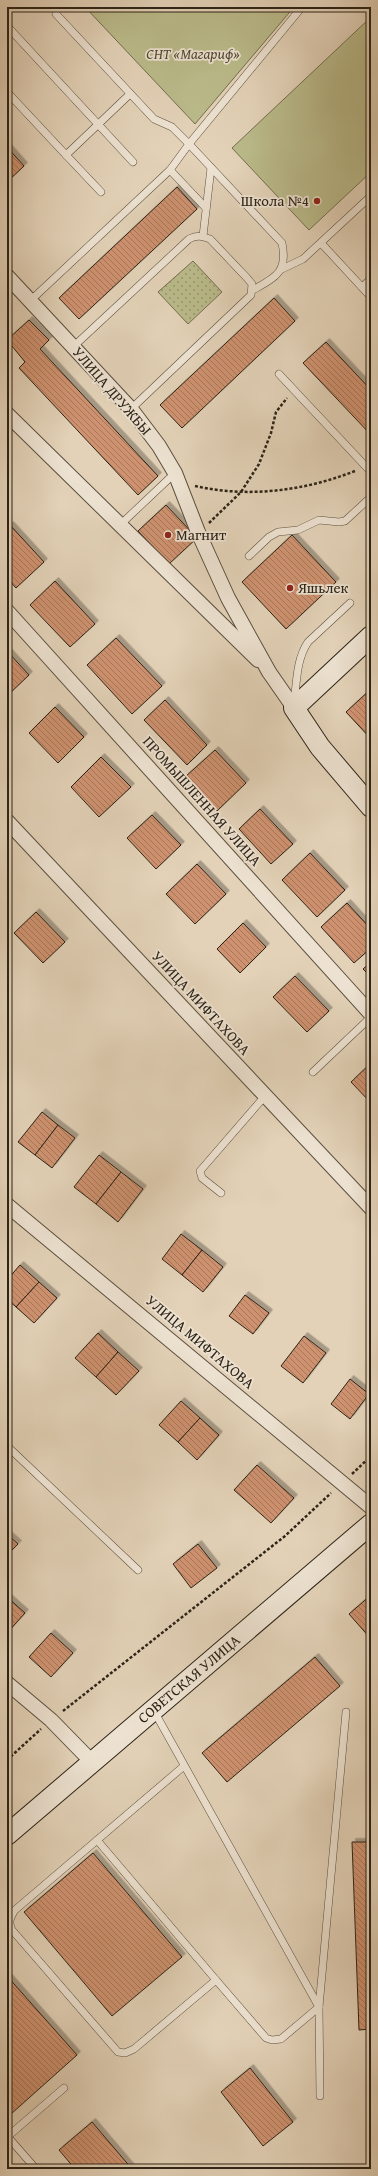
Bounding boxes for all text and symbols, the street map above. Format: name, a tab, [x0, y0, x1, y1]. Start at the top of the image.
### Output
park label: СНТ «Магариф»	[146, 43, 240, 64]
place label: Школа №4	[241, 190, 309, 211]
marker: Школа №4	[312, 196, 322, 206]
street label: УЛИЦА ДРУЖБЫ	[68, 342, 157, 440]
place label: Магнит	[176, 524, 227, 545]
marker: Магнит	[163, 530, 173, 540]
place label: Яшьлек	[297, 577, 349, 598]
marker: Яшьлек	[285, 583, 295, 593]
street label: ПРОМЫШЛЕННАЯ УЛИЦА	[138, 731, 267, 870]
street label: УЛИЦА МИФТАХОВА	[147, 946, 255, 1060]
street label: УЛИЦА МИФТАХОВА	[141, 1290, 259, 1393]
street label: СОВЕТСКАЯ УЛИЦА	[133, 1629, 244, 1728]

